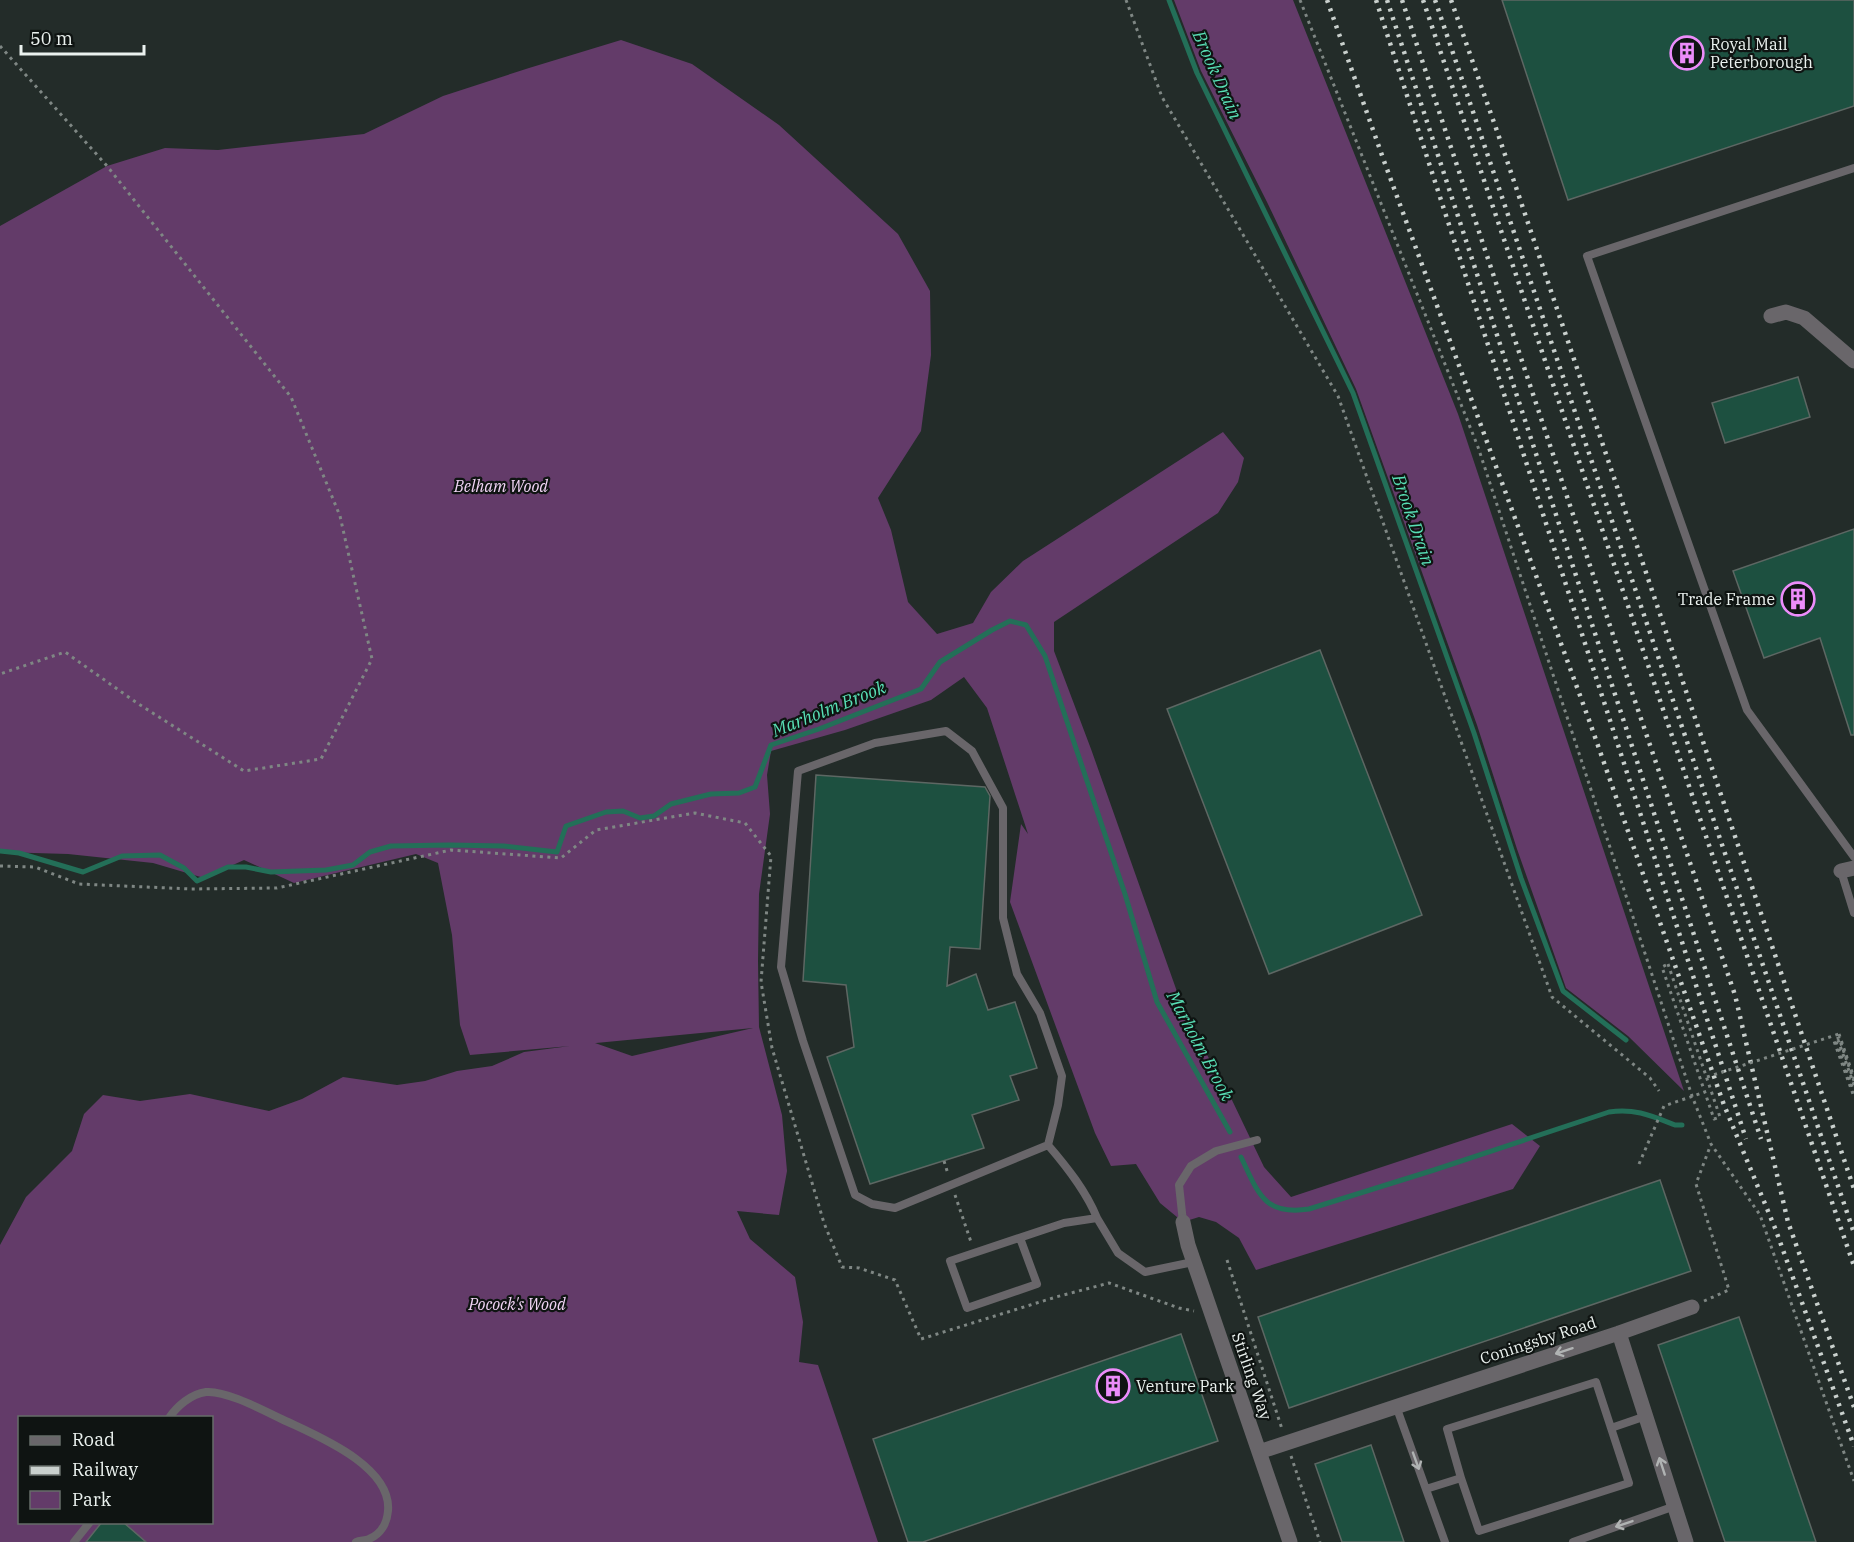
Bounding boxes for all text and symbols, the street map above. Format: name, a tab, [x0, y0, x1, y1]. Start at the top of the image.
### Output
scale bar	[21, 18, 144, 56]
water label: Brook Drain	[1187, 26, 1248, 124]
text: 50 m	[30, 27, 73, 50]
place label: Royal Mail Peterborough	[1710, 34, 1813, 72]
building icon: Royal Mail Peterborough	[1669, 35, 1705, 71]
water label: Brook Drain	[1387, 470, 1440, 569]
park label: Belham Wood	[453, 476, 548, 496]
building icon: Trade Frame	[1780, 581, 1816, 617]
place label: Trade Frame	[1678, 589, 1775, 609]
water label: Marholm Brook	[767, 675, 890, 742]
water label: Marholm Brook	[1161, 986, 1239, 1105]
park label: Pocock's Wood	[467, 1294, 566, 1314]
street label: Coningsby Road	[1477, 1312, 1599, 1368]
street label: Stirling Way	[1228, 1330, 1276, 1423]
one-way arrow	[1555, 1346, 1574, 1357]
building icon: Venture Park	[1095, 1368, 1131, 1404]
place label: Venture Park	[1136, 1376, 1235, 1396]
legend	[18, 1416, 213, 1524]
text: Road	[72, 1428, 115, 1451]
one-way arrow	[1411, 1451, 1422, 1470]
one-way arrow	[1656, 1457, 1667, 1476]
text: Railway	[72, 1458, 138, 1481]
text: Park	[72, 1488, 112, 1511]
one-way arrow	[1615, 1520, 1634, 1531]

